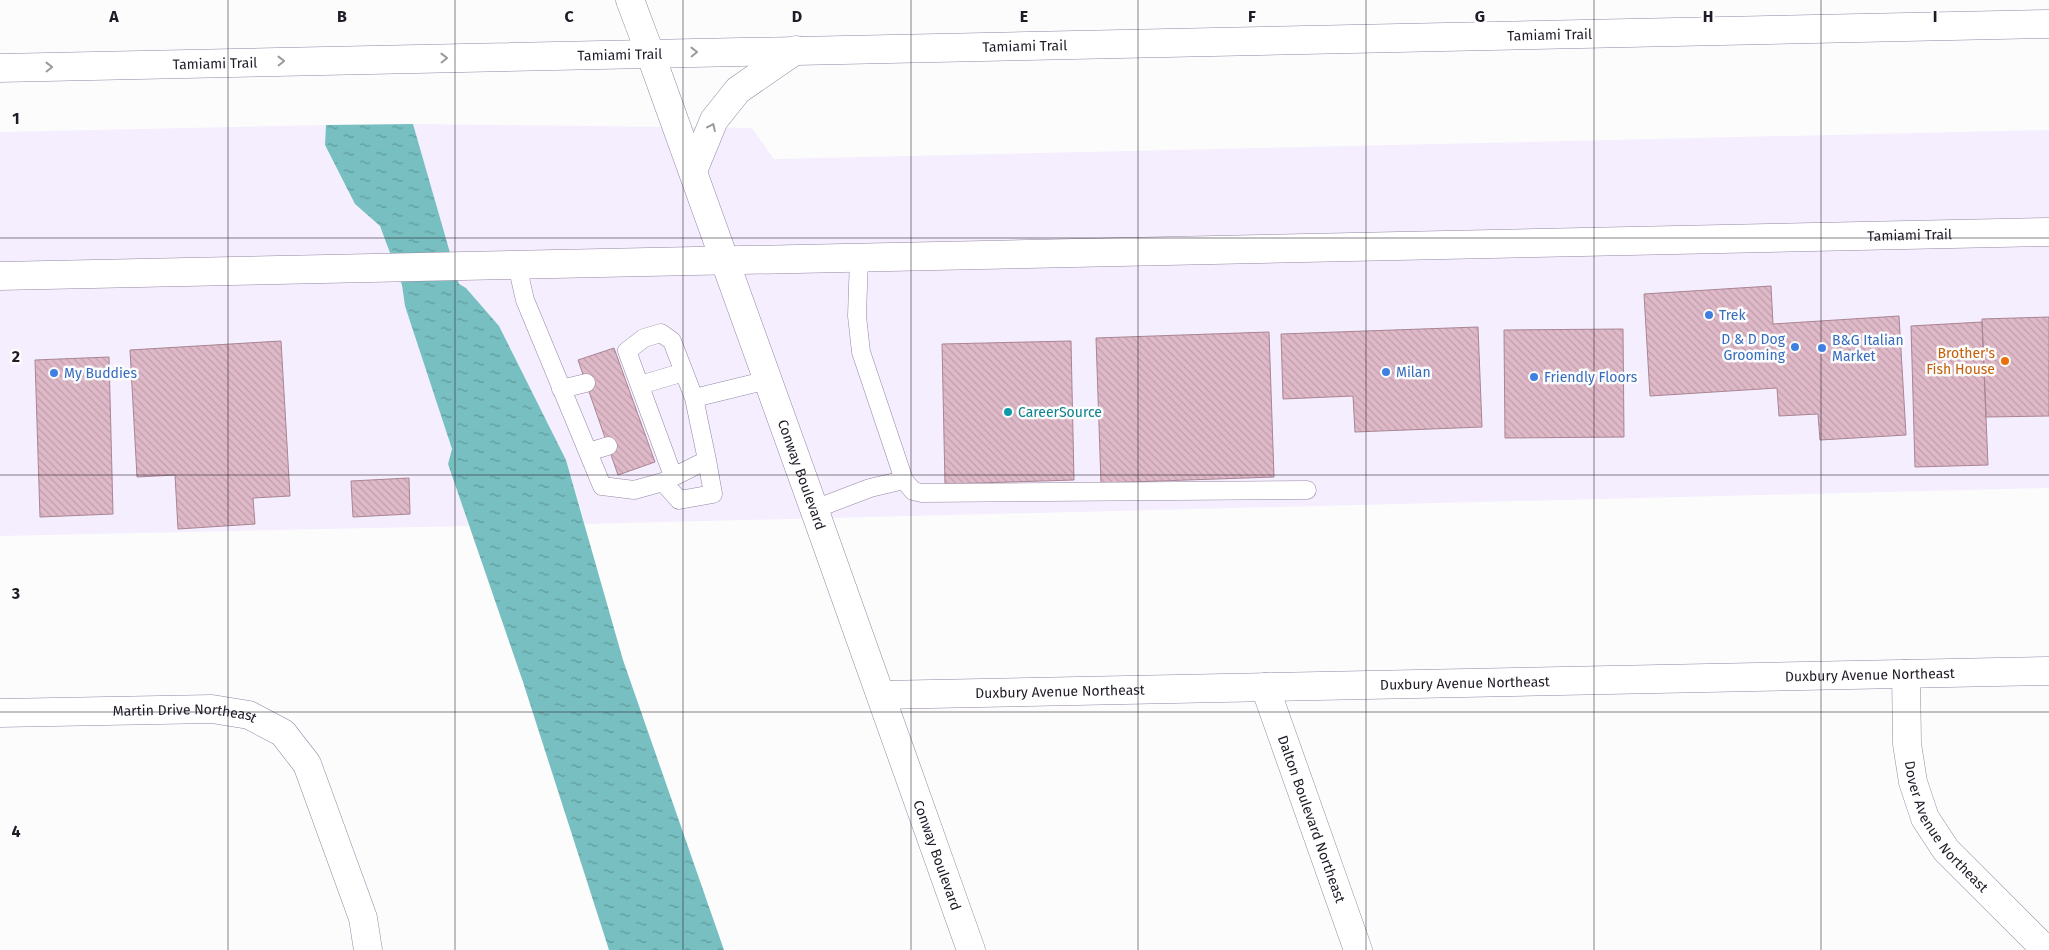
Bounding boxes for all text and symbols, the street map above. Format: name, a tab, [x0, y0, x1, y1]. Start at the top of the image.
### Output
text: A	[108, 7, 119, 26]
text: B	[337, 7, 347, 26]
text: C	[564, 7, 574, 26]
text: D	[792, 7, 802, 26]
text: E	[1020, 7, 1028, 26]
text: F	[1248, 7, 1256, 26]
text: G	[1475, 7, 1485, 26]
text: H	[1703, 7, 1713, 26]
text: I	[1933, 7, 1937, 26]
street label: Tamiami Trail	[1507, 26, 1592, 45]
street label: Tamiami Trail	[982, 37, 1067, 56]
street label: Tamiami Trail	[577, 46, 662, 65]
one-way arrow	[690, 47, 698, 57]
one-way arrow	[440, 52, 448, 63]
street label: Tamiami Trail	[172, 54, 258, 73]
one-way arrow	[277, 56, 285, 67]
one-way arrow	[45, 62, 53, 72]
text: 1	[12, 109, 20, 128]
one-way arrow	[706, 123, 716, 132]
street label: Tamiami Trail	[1867, 226, 1952, 245]
place label: Trek	[1719, 307, 1746, 324]
marker: Trek	[1703, 309, 1715, 321]
place label: D & D Dog Grooming	[1721, 331, 1786, 364]
place label: B&G Italian Market	[1832, 332, 1904, 365]
marker: D & D Dog Grooming	[1789, 341, 1801, 353]
marker: B&G Italian Market	[1816, 342, 1828, 354]
place label: Brother's Fish House	[1926, 345, 1995, 378]
text: 2	[12, 347, 20, 366]
marker: Brother's Fish House	[1999, 355, 2011, 367]
place label: Milan	[1396, 364, 1431, 381]
place label: My Buddies	[64, 365, 137, 382]
marker: Milan	[1380, 366, 1392, 378]
marker: My Buddies	[48, 367, 60, 379]
place label: Friendly Floors	[1544, 369, 1638, 386]
marker: Friendly Floors	[1528, 371, 1540, 383]
place label: CareerSource	[1018, 404, 1102, 421]
marker: CareerSource	[1002, 406, 1014, 418]
street label: Conway Boulevard	[774, 417, 829, 532]
text: 3	[11, 584, 20, 603]
street label: Duxbury Avenue Northeast	[1785, 665, 1956, 685]
street label: Duxbury Avenue Northeast	[1380, 673, 1551, 694]
street label: Duxbury Avenue Northeast	[975, 682, 1146, 702]
street label: Martin Drive Northeast	[113, 701, 260, 727]
street label: Dalton Boulevard Northeast	[1274, 733, 1349, 906]
street label: Dover Avenue Northeast	[1901, 760, 1992, 897]
street label: Conway Boulevard	[909, 798, 964, 913]
text: 4	[11, 822, 21, 841]

